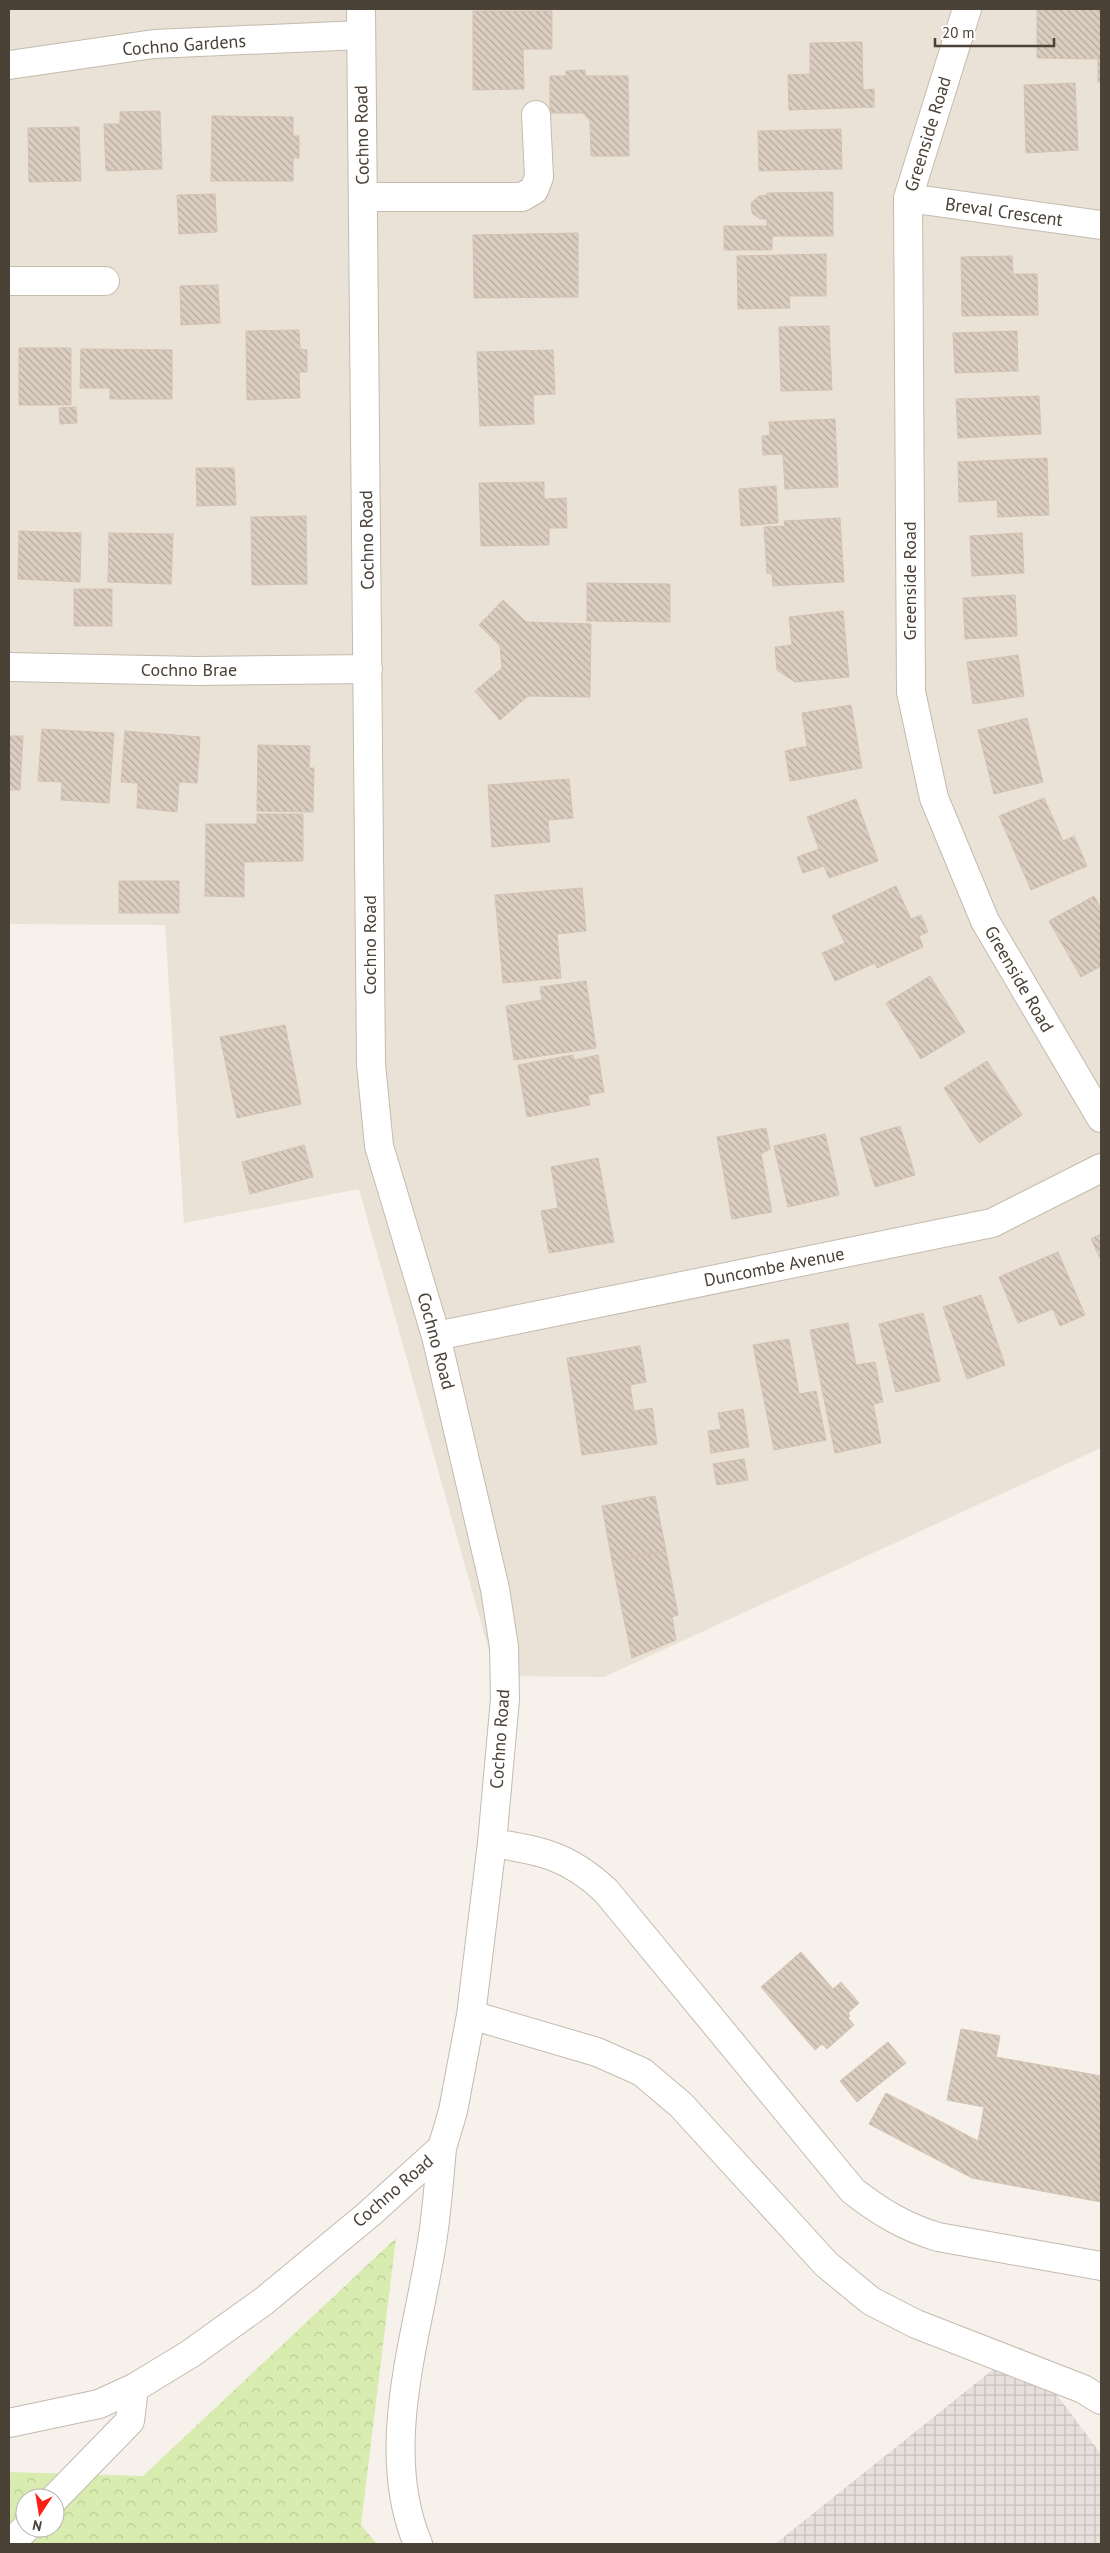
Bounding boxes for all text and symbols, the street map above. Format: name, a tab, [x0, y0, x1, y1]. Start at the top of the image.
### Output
scale bar	[935, 15, 1054, 47]
text: 20 m	[942, 23, 975, 42]
street label: Cochno Gardens	[121, 29, 247, 60]
street label: Greenside Road	[899, 73, 956, 194]
street label: Cochno Road	[349, 85, 374, 185]
street label: Breval Crescent	[944, 192, 1064, 231]
street label: Cochno Road	[354, 490, 379, 590]
street label: Greenside Road	[898, 521, 921, 641]
street label: Cochno Brae	[141, 658, 237, 681]
street label: Cochno Road	[358, 895, 381, 995]
street label: Greenside Road	[980, 921, 1059, 1036]
street label: Duncombe Avenue	[702, 1242, 846, 1291]
street label: Cochno Road	[412, 1290, 460, 1392]
street label: Cochno Road	[485, 1688, 514, 1789]
street label: Cochno Road	[348, 2149, 438, 2232]
north arrow	[15, 2488, 65, 2538]
text: N	[31, 2516, 44, 2535]

